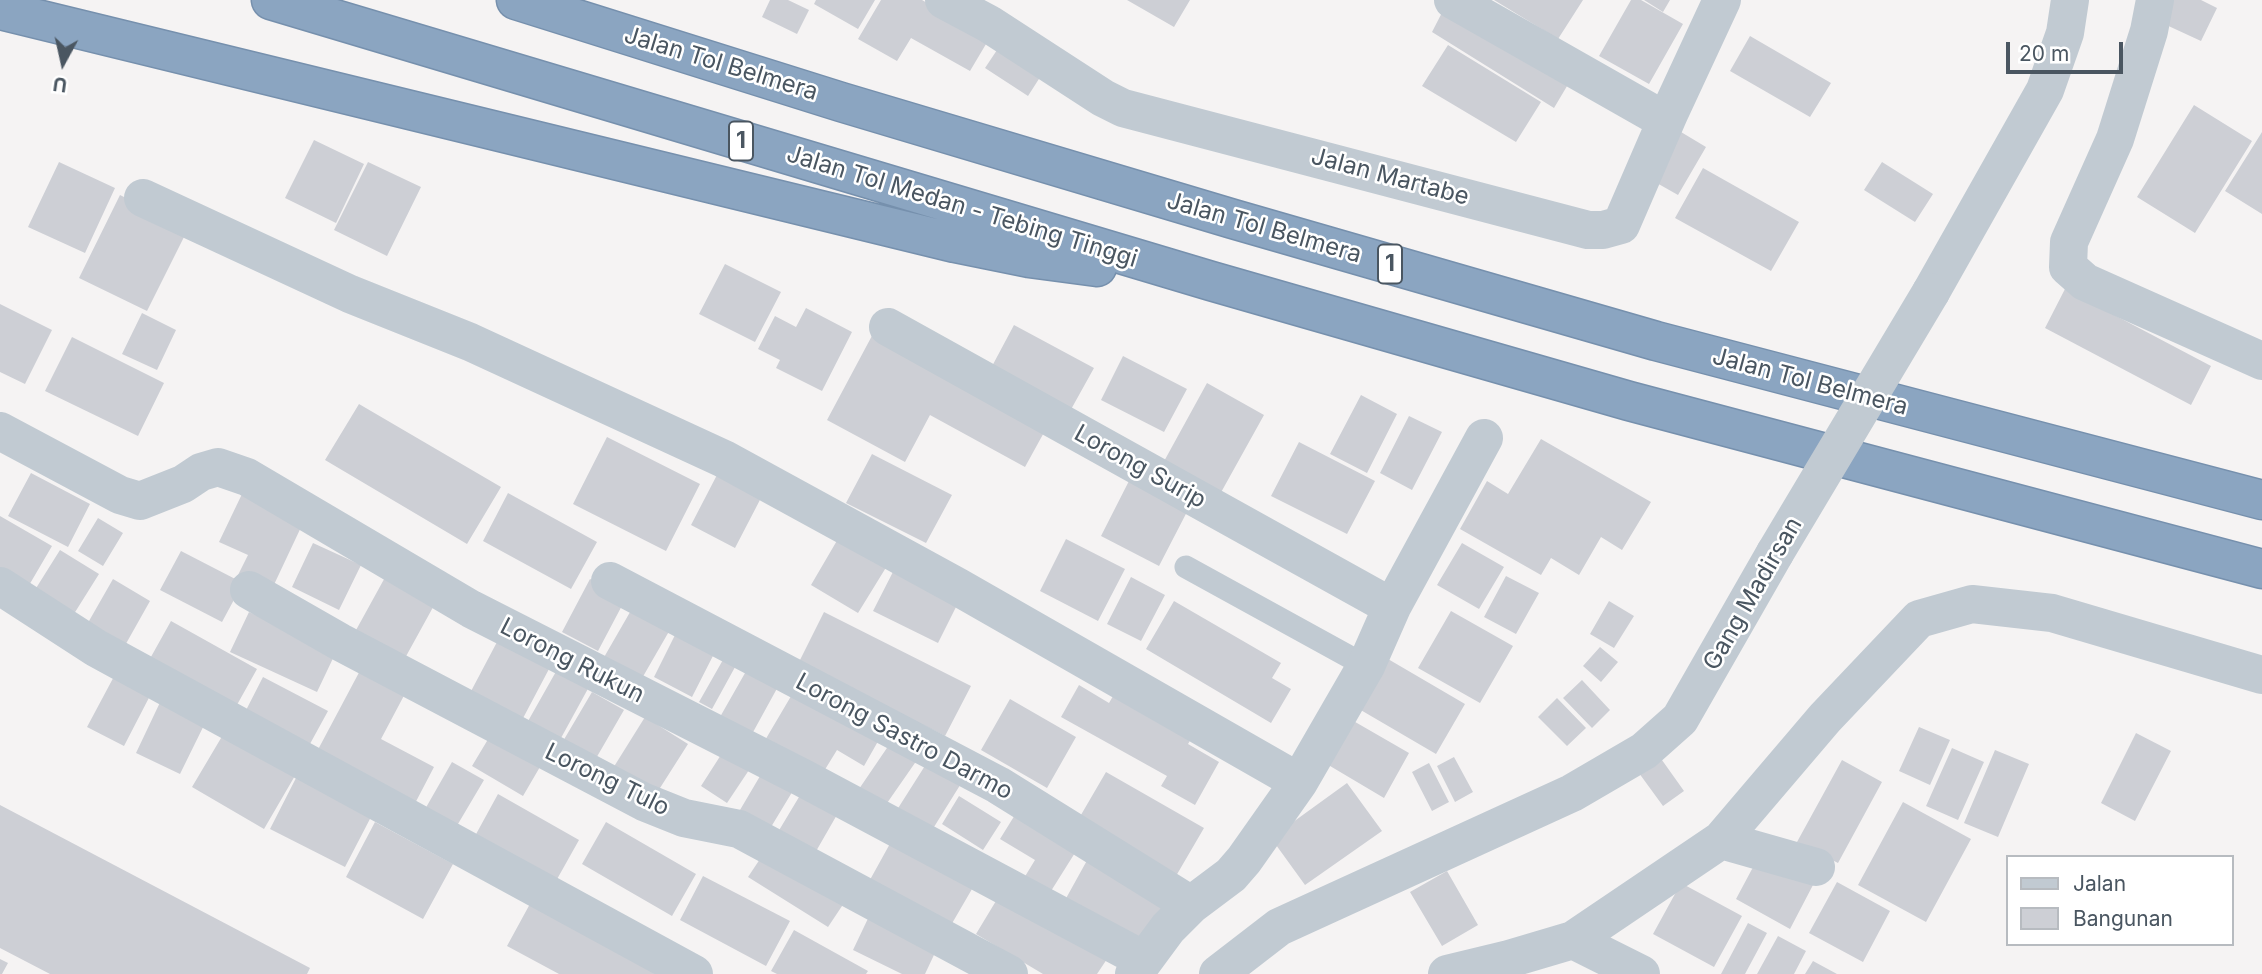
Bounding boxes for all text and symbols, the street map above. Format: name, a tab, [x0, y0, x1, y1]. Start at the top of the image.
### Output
street label: Jalan Tol Belmera	[621, 21, 821, 107]
north arrow	[28, 28, 98, 98]
scale bar	[2010, 28, 2127, 72]
text: 20 m	[2019, 41, 2069, 66]
text: U	[52, 72, 69, 97]
road number: 1	[729, 122, 753, 160]
street label: Jalan Tol Medan - Tebing Tinggi	[783, 140, 1141, 274]
street label: Jalan Martabe	[1308, 142, 1472, 212]
street label: Jalan Tol Belmera	[1163, 186, 1365, 270]
road number: 1	[1378, 244, 1402, 284]
street label: Jalan Tol Belmera	[1709, 342, 1911, 422]
street label: Lorong Surip	[1069, 419, 1211, 515]
street label: Gang Madirsan	[1698, 512, 1808, 676]
street label: Lorong Rukun	[495, 612, 649, 710]
street label: Lorong Sastro Darmo	[791, 668, 1017, 806]
street label: Lorong Tulo	[540, 738, 674, 822]
legend	[2007, 855, 2234, 946]
text: Jalan	[2073, 871, 2126, 896]
text: Bangunan	[2073, 906, 2173, 931]

